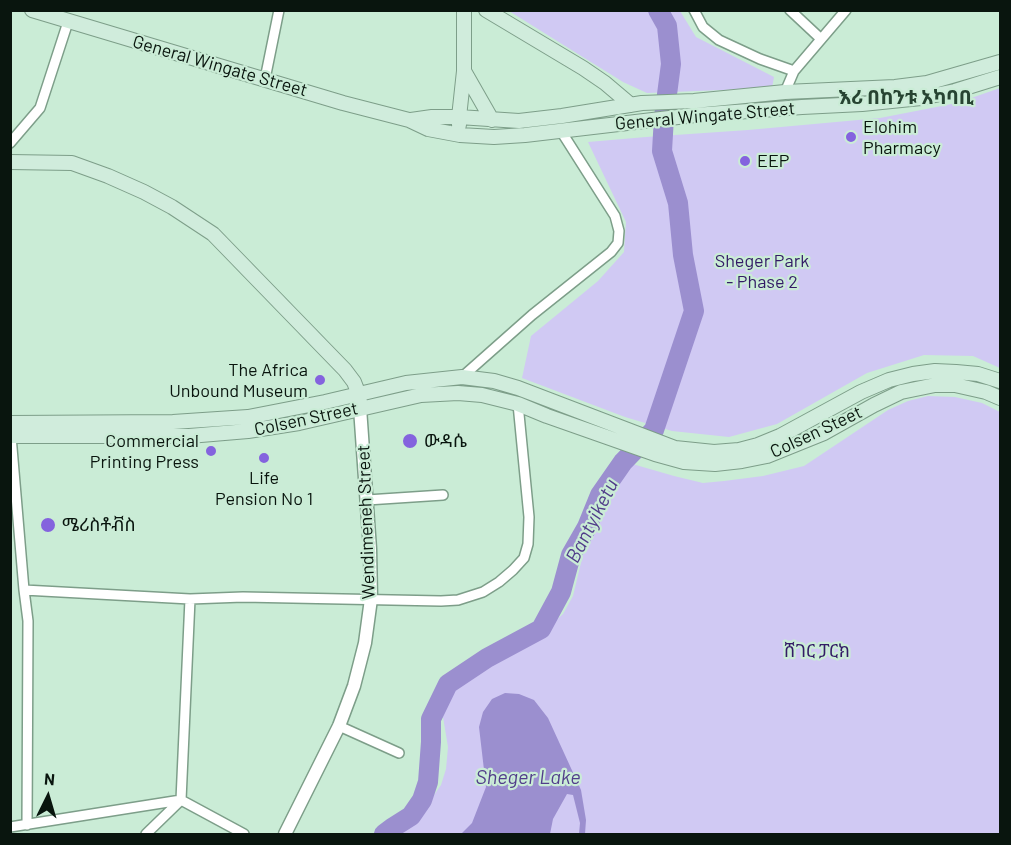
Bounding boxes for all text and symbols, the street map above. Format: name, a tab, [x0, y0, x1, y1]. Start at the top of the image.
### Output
street label: General Wingate Street	[130, 31, 310, 101]
district label: እሪ በከንቱ አካባቢ	[838, 85, 974, 109]
street label: General Wingate Street	[614, 97, 796, 135]
place label: Elohim Pharmacy	[863, 116, 941, 158]
marker: Elohim Pharmacy	[844, 130, 858, 144]
place label: EEP	[757, 150, 789, 172]
marker: EEP	[738, 154, 752, 168]
park label: Sheger Park - Phase 2	[715, 250, 809, 292]
place label: The Africa Unbound Museum	[169, 359, 308, 401]
marker: The Africa Unbound Museum	[313, 373, 327, 387]
street label: Colsen Street	[252, 397, 360, 441]
street label: Colsen Steet	[767, 401, 865, 463]
place label: Commercial Printing Press	[90, 430, 199, 472]
place label: ውዳሴ	[424, 430, 467, 452]
marker: ውዳሴ	[401, 432, 419, 450]
marker: Commercial Printing Press	[204, 444, 218, 458]
street label: Wendimeneh Street	[353, 444, 379, 600]
marker: Life Pension No 1	[257, 451, 271, 465]
place label: Life Pension No 1	[215, 467, 313, 510]
water label: Bantyiketu	[561, 475, 623, 567]
place label: ሜሪስቶቭስ	[62, 514, 136, 536]
marker: ሜሪስቶቭስ	[39, 516, 57, 534]
park label: ሸገር ፓርክ	[784, 640, 850, 662]
water label: Sheger Lake	[476, 765, 580, 789]
north arrow	[18, 767, 78, 827]
text: N	[43, 769, 56, 788]

